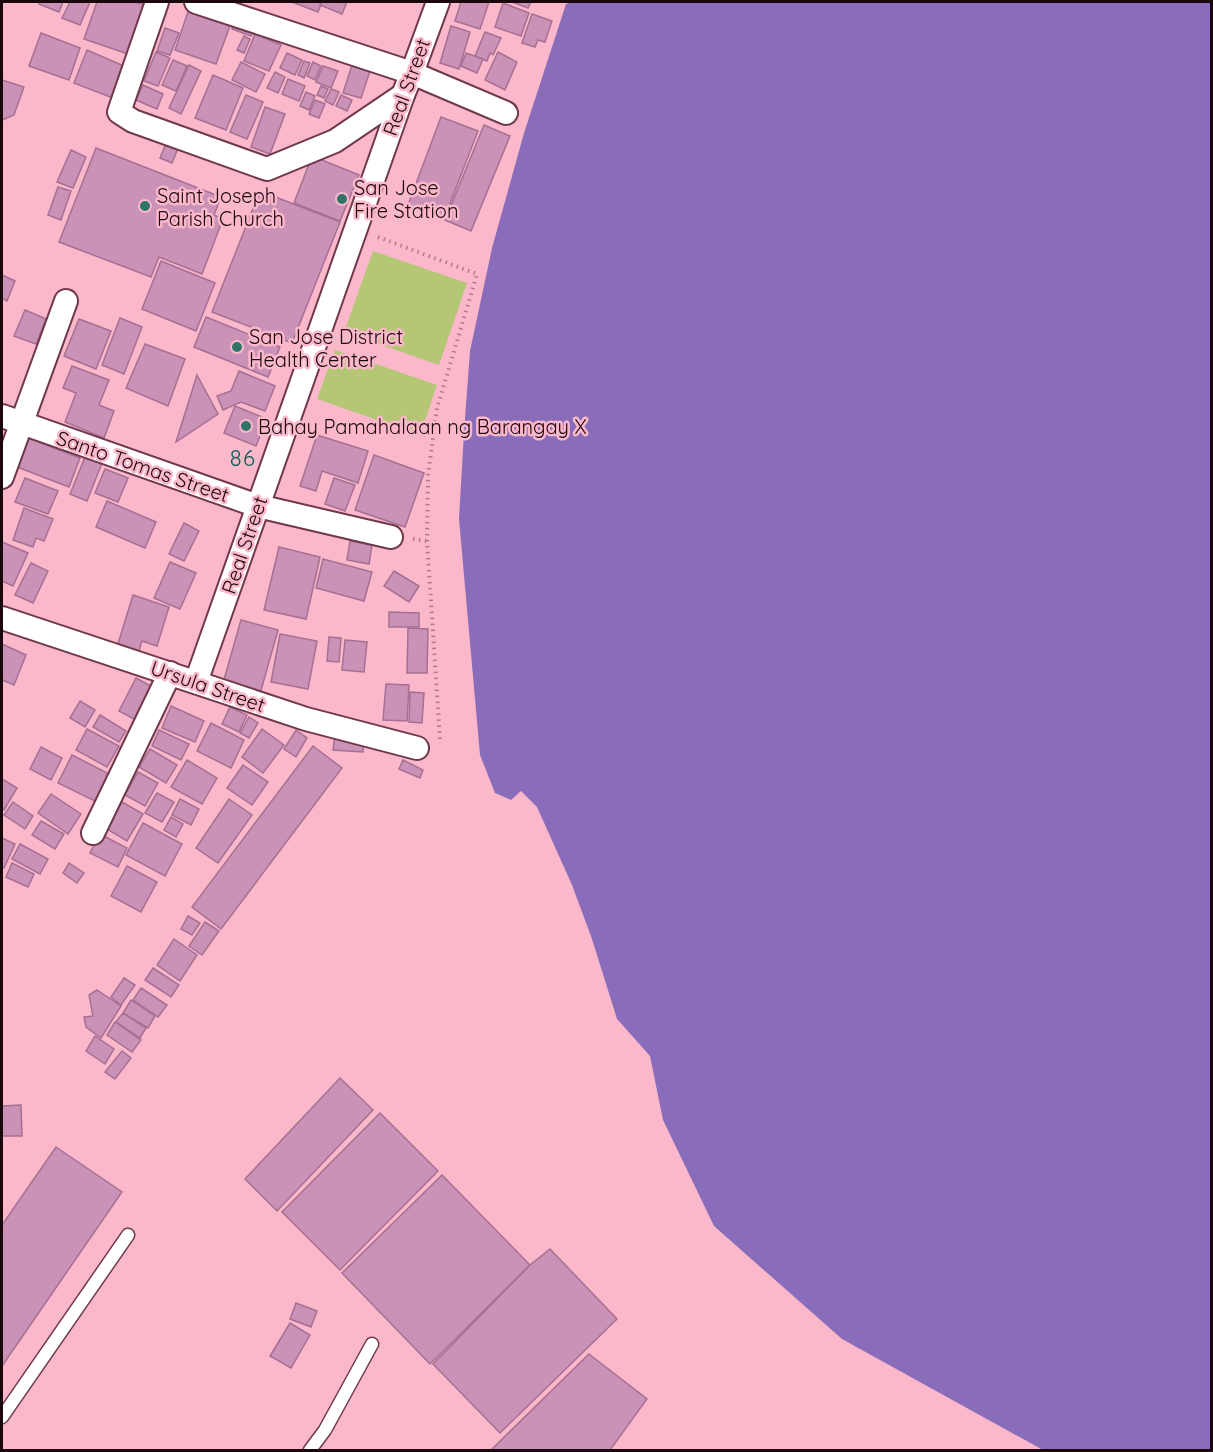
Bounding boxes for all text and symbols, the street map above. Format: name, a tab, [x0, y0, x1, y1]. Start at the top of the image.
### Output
street label: Real Street	[377, 35, 435, 139]
place label: San Jose Fire Station	[354, 175, 458, 223]
place label: Saint Joseph Parish Church	[157, 183, 284, 231]
marker: San Jose Fire Station	[335, 192, 349, 206]
marker: Saint Joseph Parish Church	[138, 199, 152, 213]
place label: San Jose District Health Center	[249, 324, 403, 372]
marker: San Jose District Health Center	[230, 340, 244, 354]
place label: Bahay Pamahalaan ng Barangay X	[258, 414, 587, 439]
marker: Bahay Pamahalaan ng Barangay X	[239, 419, 253, 433]
street label: Santo Tomas Street	[53, 425, 233, 507]
district label: 86	[230, 444, 256, 472]
street label: Real Street	[216, 493, 272, 597]
street label: Ursula Street	[147, 655, 269, 717]

